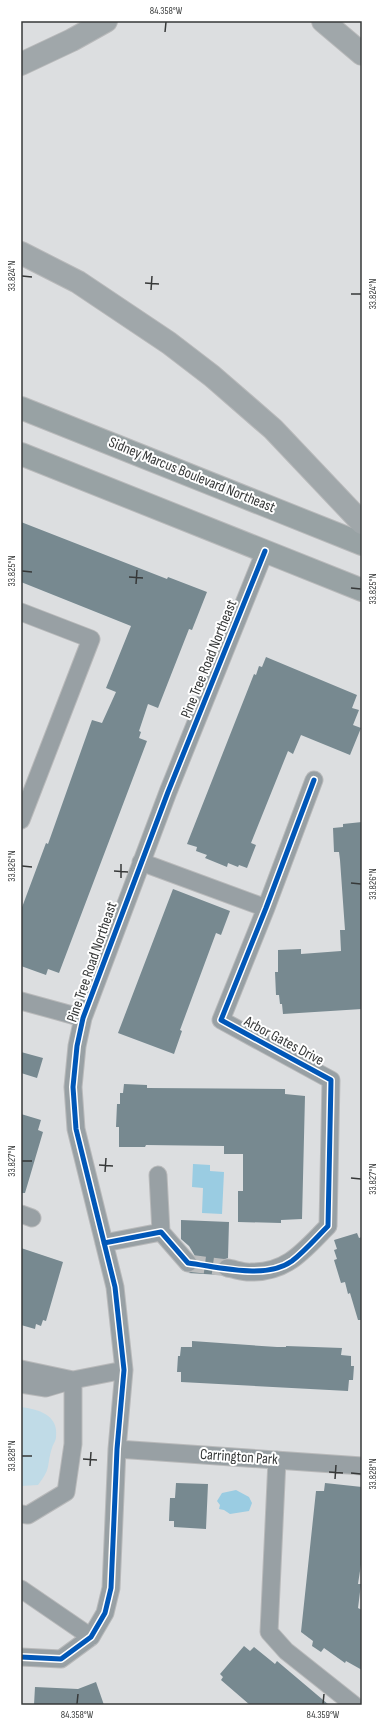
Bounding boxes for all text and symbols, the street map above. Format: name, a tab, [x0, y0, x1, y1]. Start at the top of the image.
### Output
text: 84.358°W	[150, 5, 183, 17]
text: 33.824°N	[6, 261, 18, 291]
text: 33.824°N	[367, 279, 379, 309]
street label: Sidney Marcus Boulevard Northeast	[106, 433, 278, 517]
text: 33.825°N	[6, 556, 18, 586]
text: 33.825°N	[367, 574, 379, 604]
street label: Pine Tree Road Northeast	[177, 597, 242, 721]
text: 33.826°N	[6, 850, 18, 882]
text: 33.826°N	[367, 868, 379, 900]
street label: Pine Tree Road Northeast	[63, 899, 122, 1025]
street label: Arbor Gates Drive	[240, 1012, 327, 1070]
text: 33.827°N	[6, 1145, 18, 1177]
text: 33.827°N	[367, 1163, 379, 1195]
text: 33.828°N	[6, 1440, 18, 1472]
street label: Carrington Park	[199, 1445, 279, 1469]
text: 33.828°N	[367, 1458, 379, 1490]
text: 84.358°W	[61, 1709, 94, 1721]
text: 84.359°W	[307, 1709, 340, 1721]

